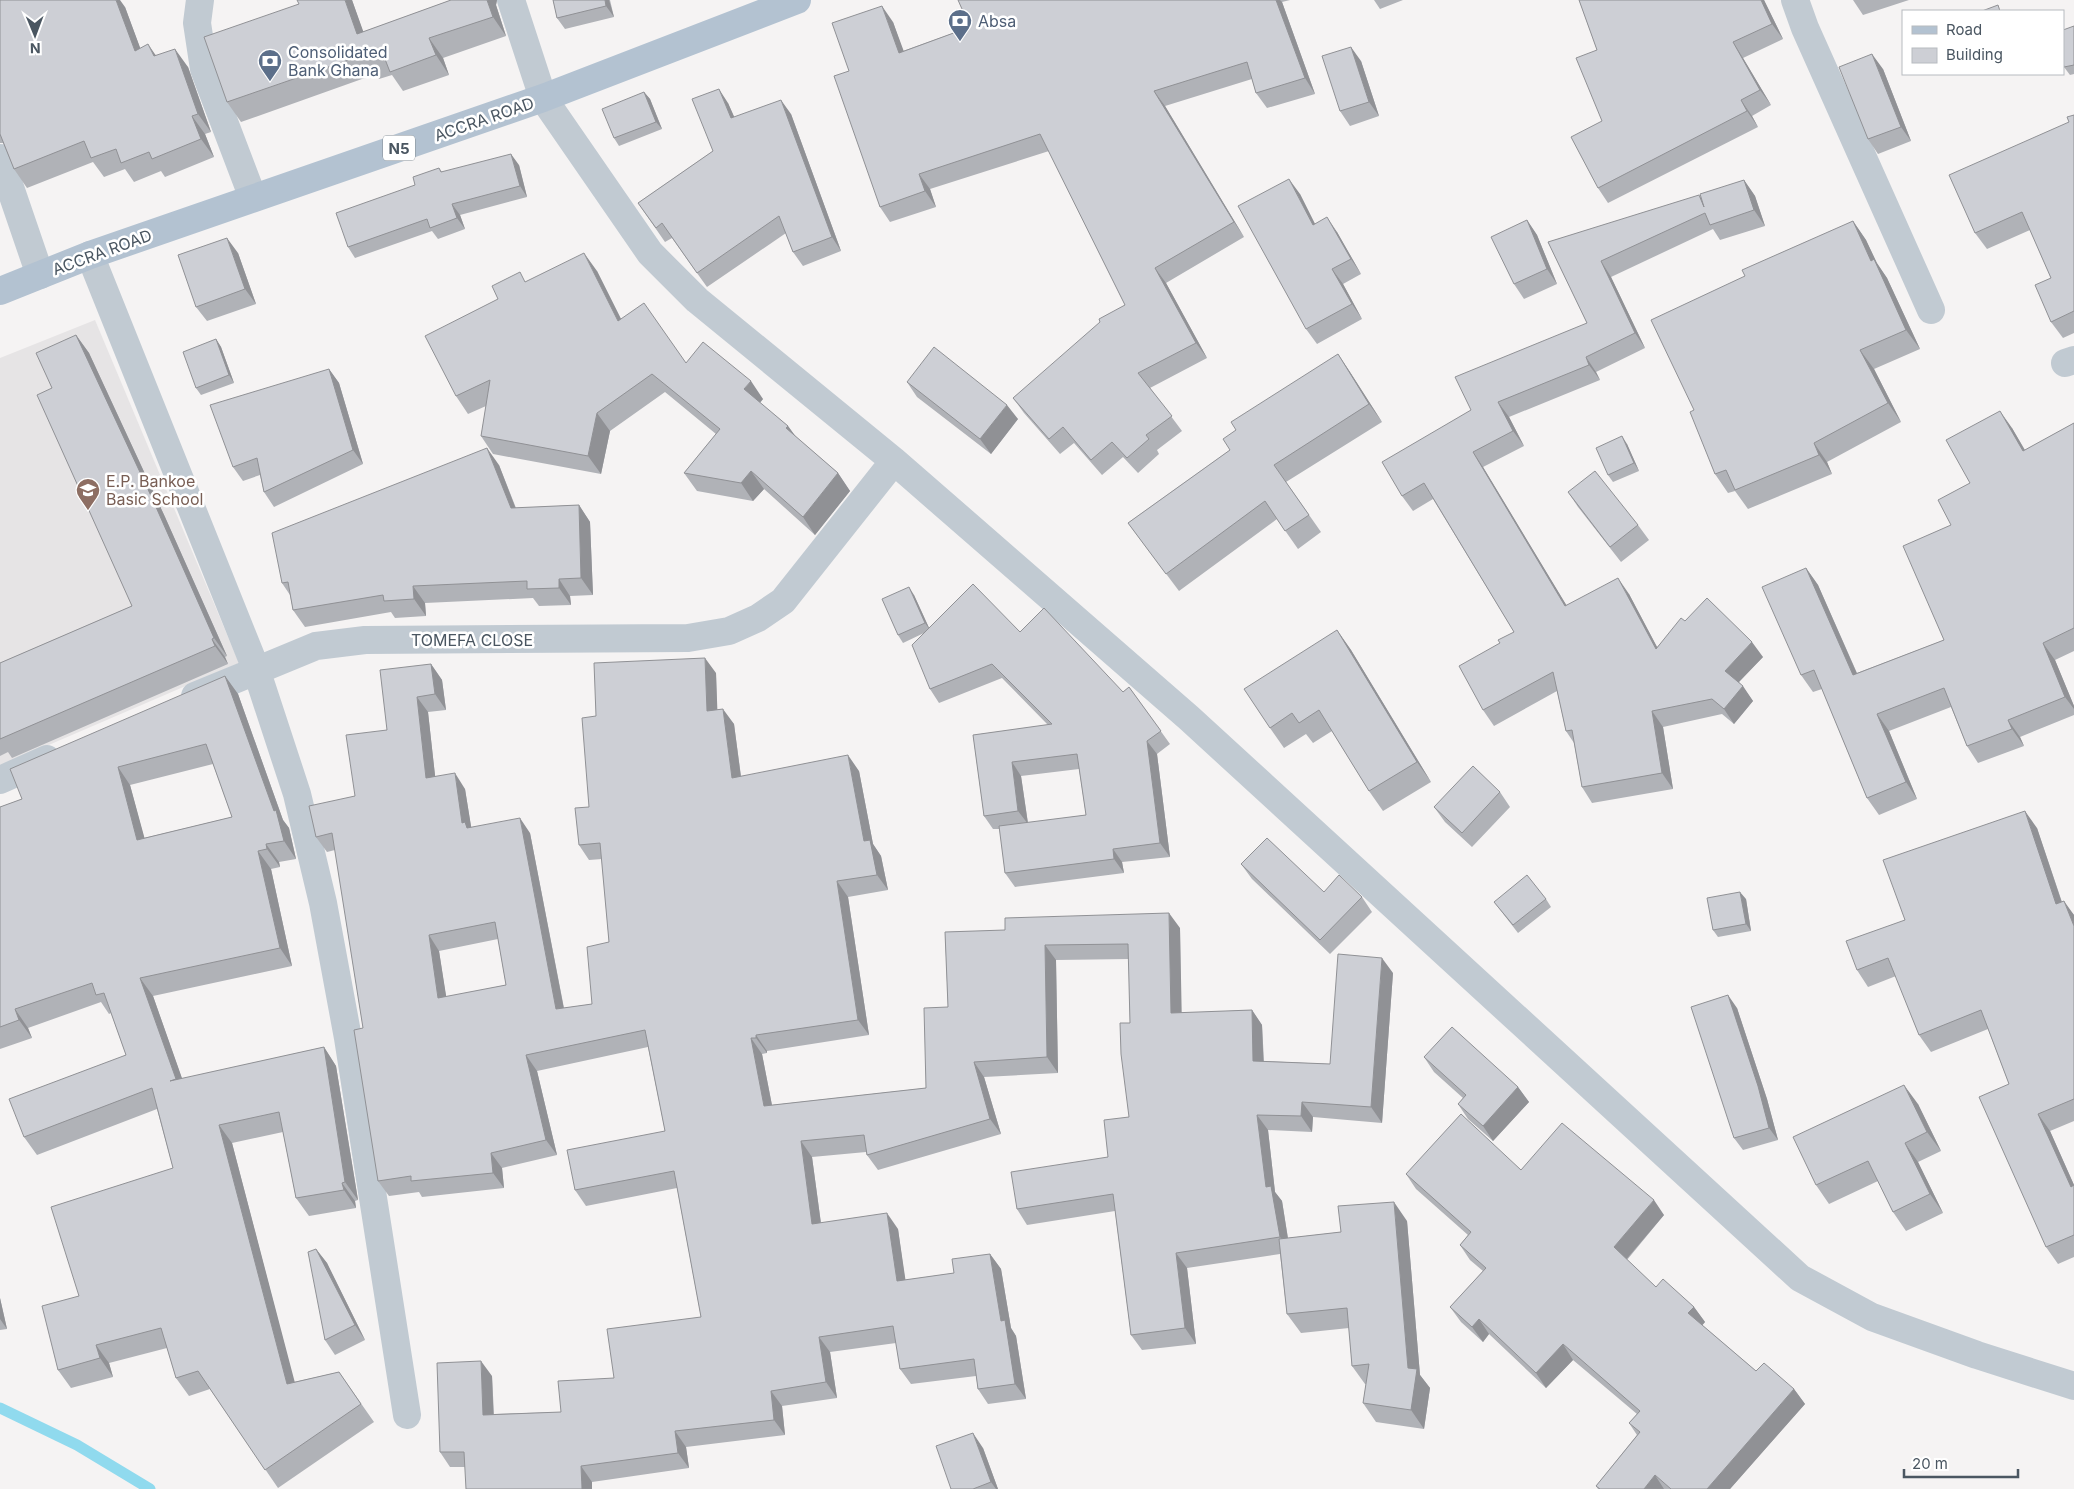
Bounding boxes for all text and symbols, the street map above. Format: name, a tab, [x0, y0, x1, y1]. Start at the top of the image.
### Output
bank icon: Absa	[947, 8, 973, 42]
north arrow	[10, 10, 60, 60]
legend	[1902, 10, 2064, 75]
place label: Absa	[978, 11, 1016, 31]
text: Road	[1946, 20, 1982, 39]
text: N	[30, 40, 41, 57]
place label: Consolidated Bank Ghana	[288, 42, 388, 80]
text: Building	[1946, 45, 2003, 64]
bank icon: Consolidated Bank Ghana	[257, 48, 283, 82]
street label: ACCRA ROAD	[431, 93, 537, 145]
road number: N5	[383, 136, 415, 160]
street label: ACCRA ROAD	[50, 225, 154, 279]
place label: E.P. Bankoe Basic School	[106, 471, 203, 509]
school or university icon: E.P. Bankoe Basic School	[75, 477, 101, 511]
street label: TOMEFA CLOSE	[411, 630, 533, 650]
scale bar	[1904, 1446, 2018, 1478]
text: 20 m	[1912, 1454, 1948, 1473]

